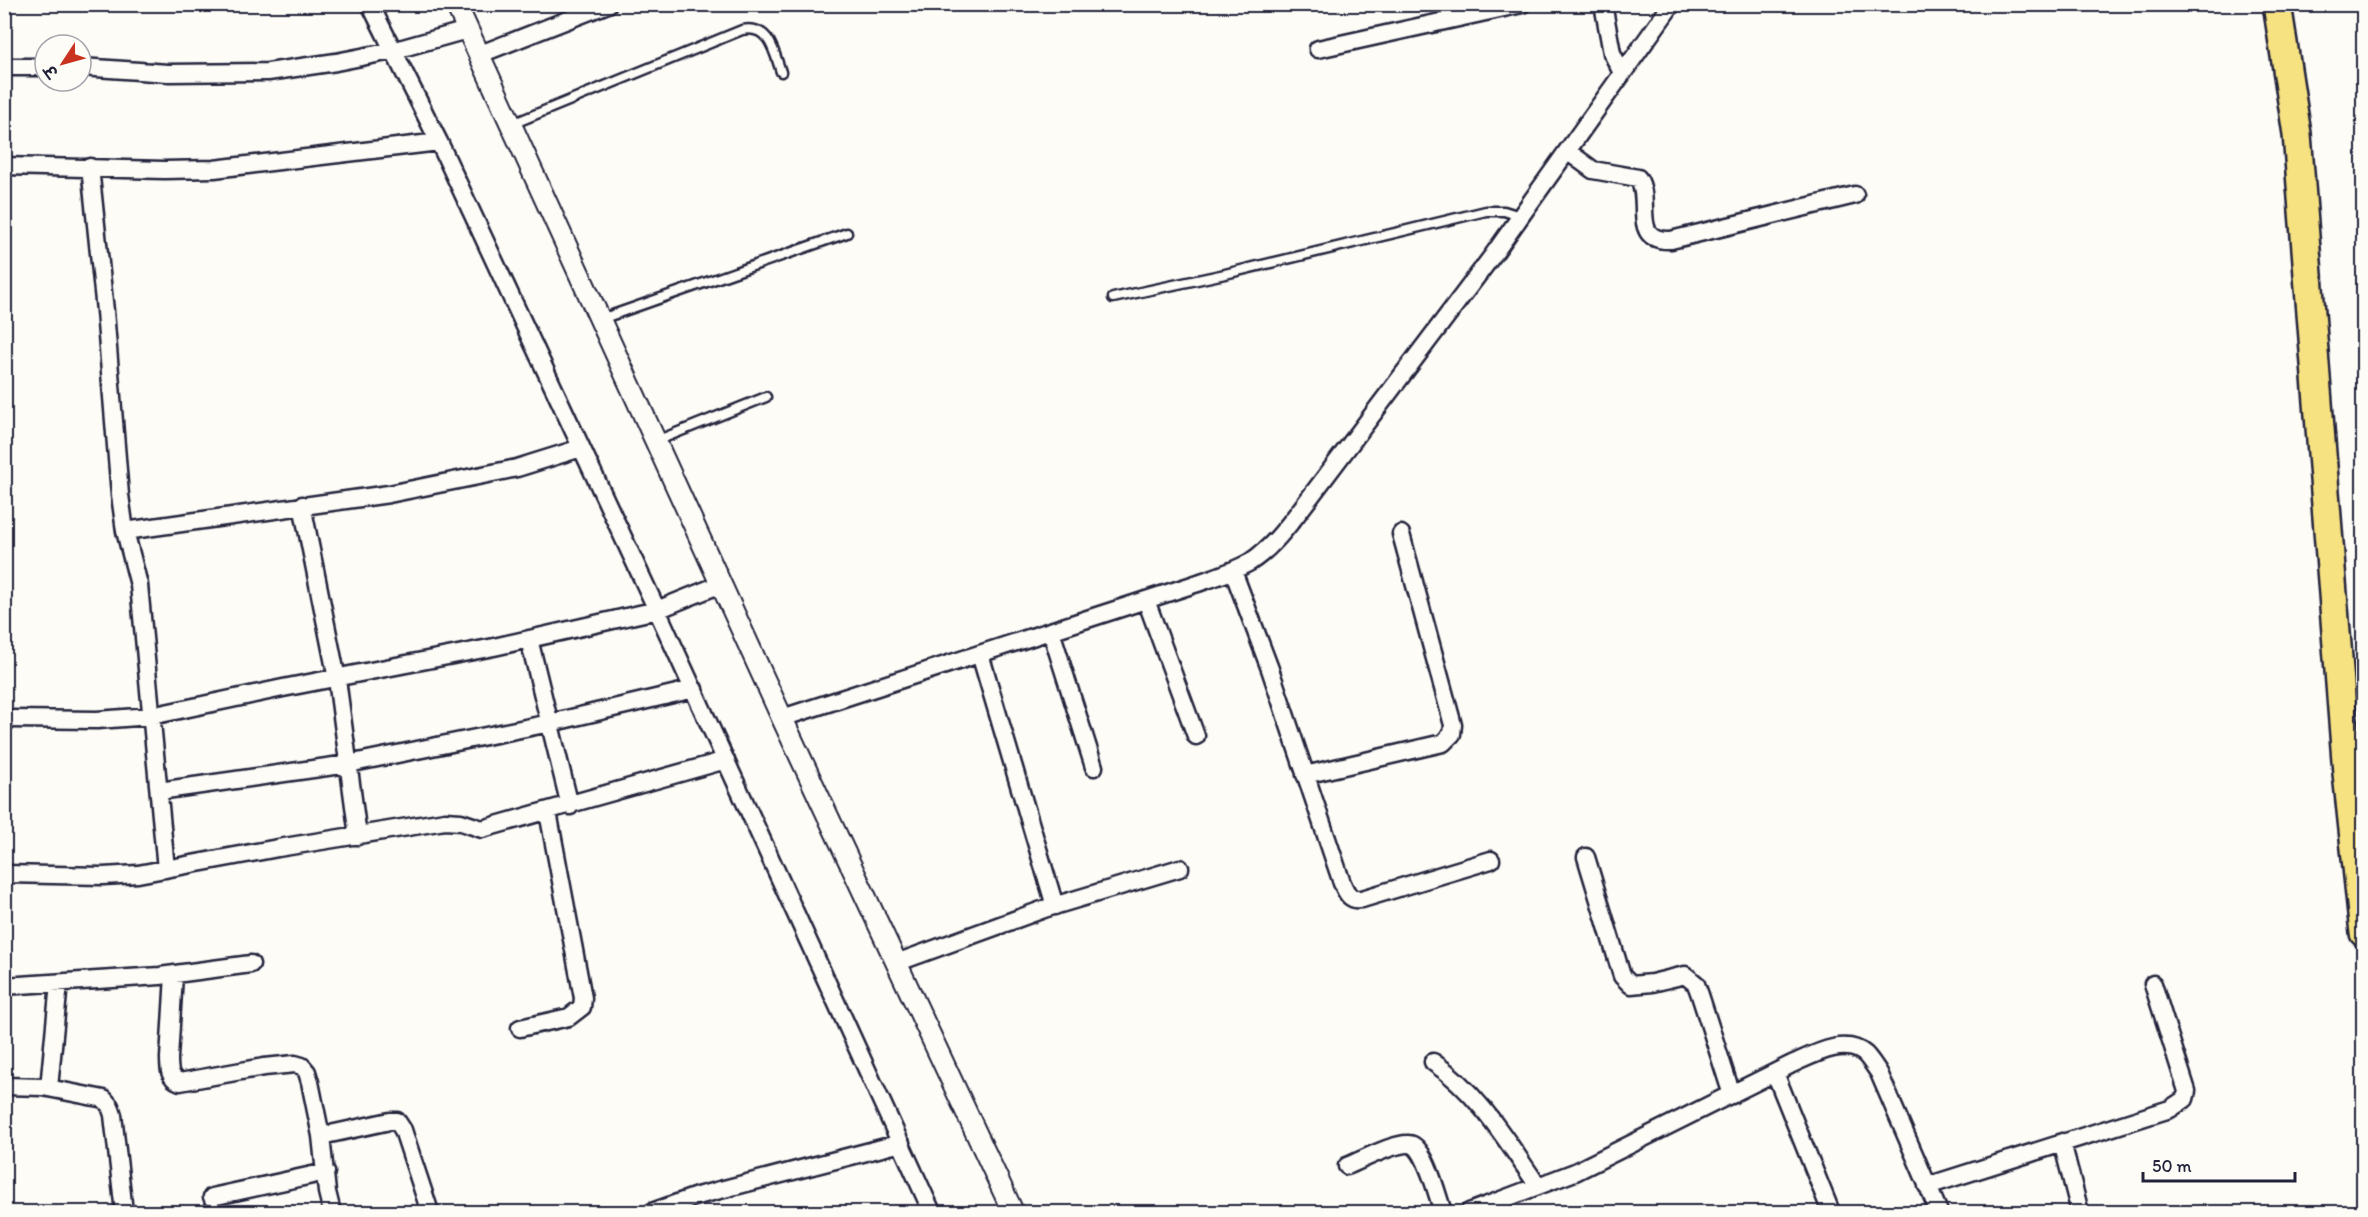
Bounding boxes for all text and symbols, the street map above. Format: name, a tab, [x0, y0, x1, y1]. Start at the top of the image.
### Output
north arrow	[33, 33, 93, 93]
text: उ	[40, 61, 63, 83]
scale bar	[2143, 1145, 2294, 1183]
text: 50 m	[2152, 1155, 2192, 1177]

